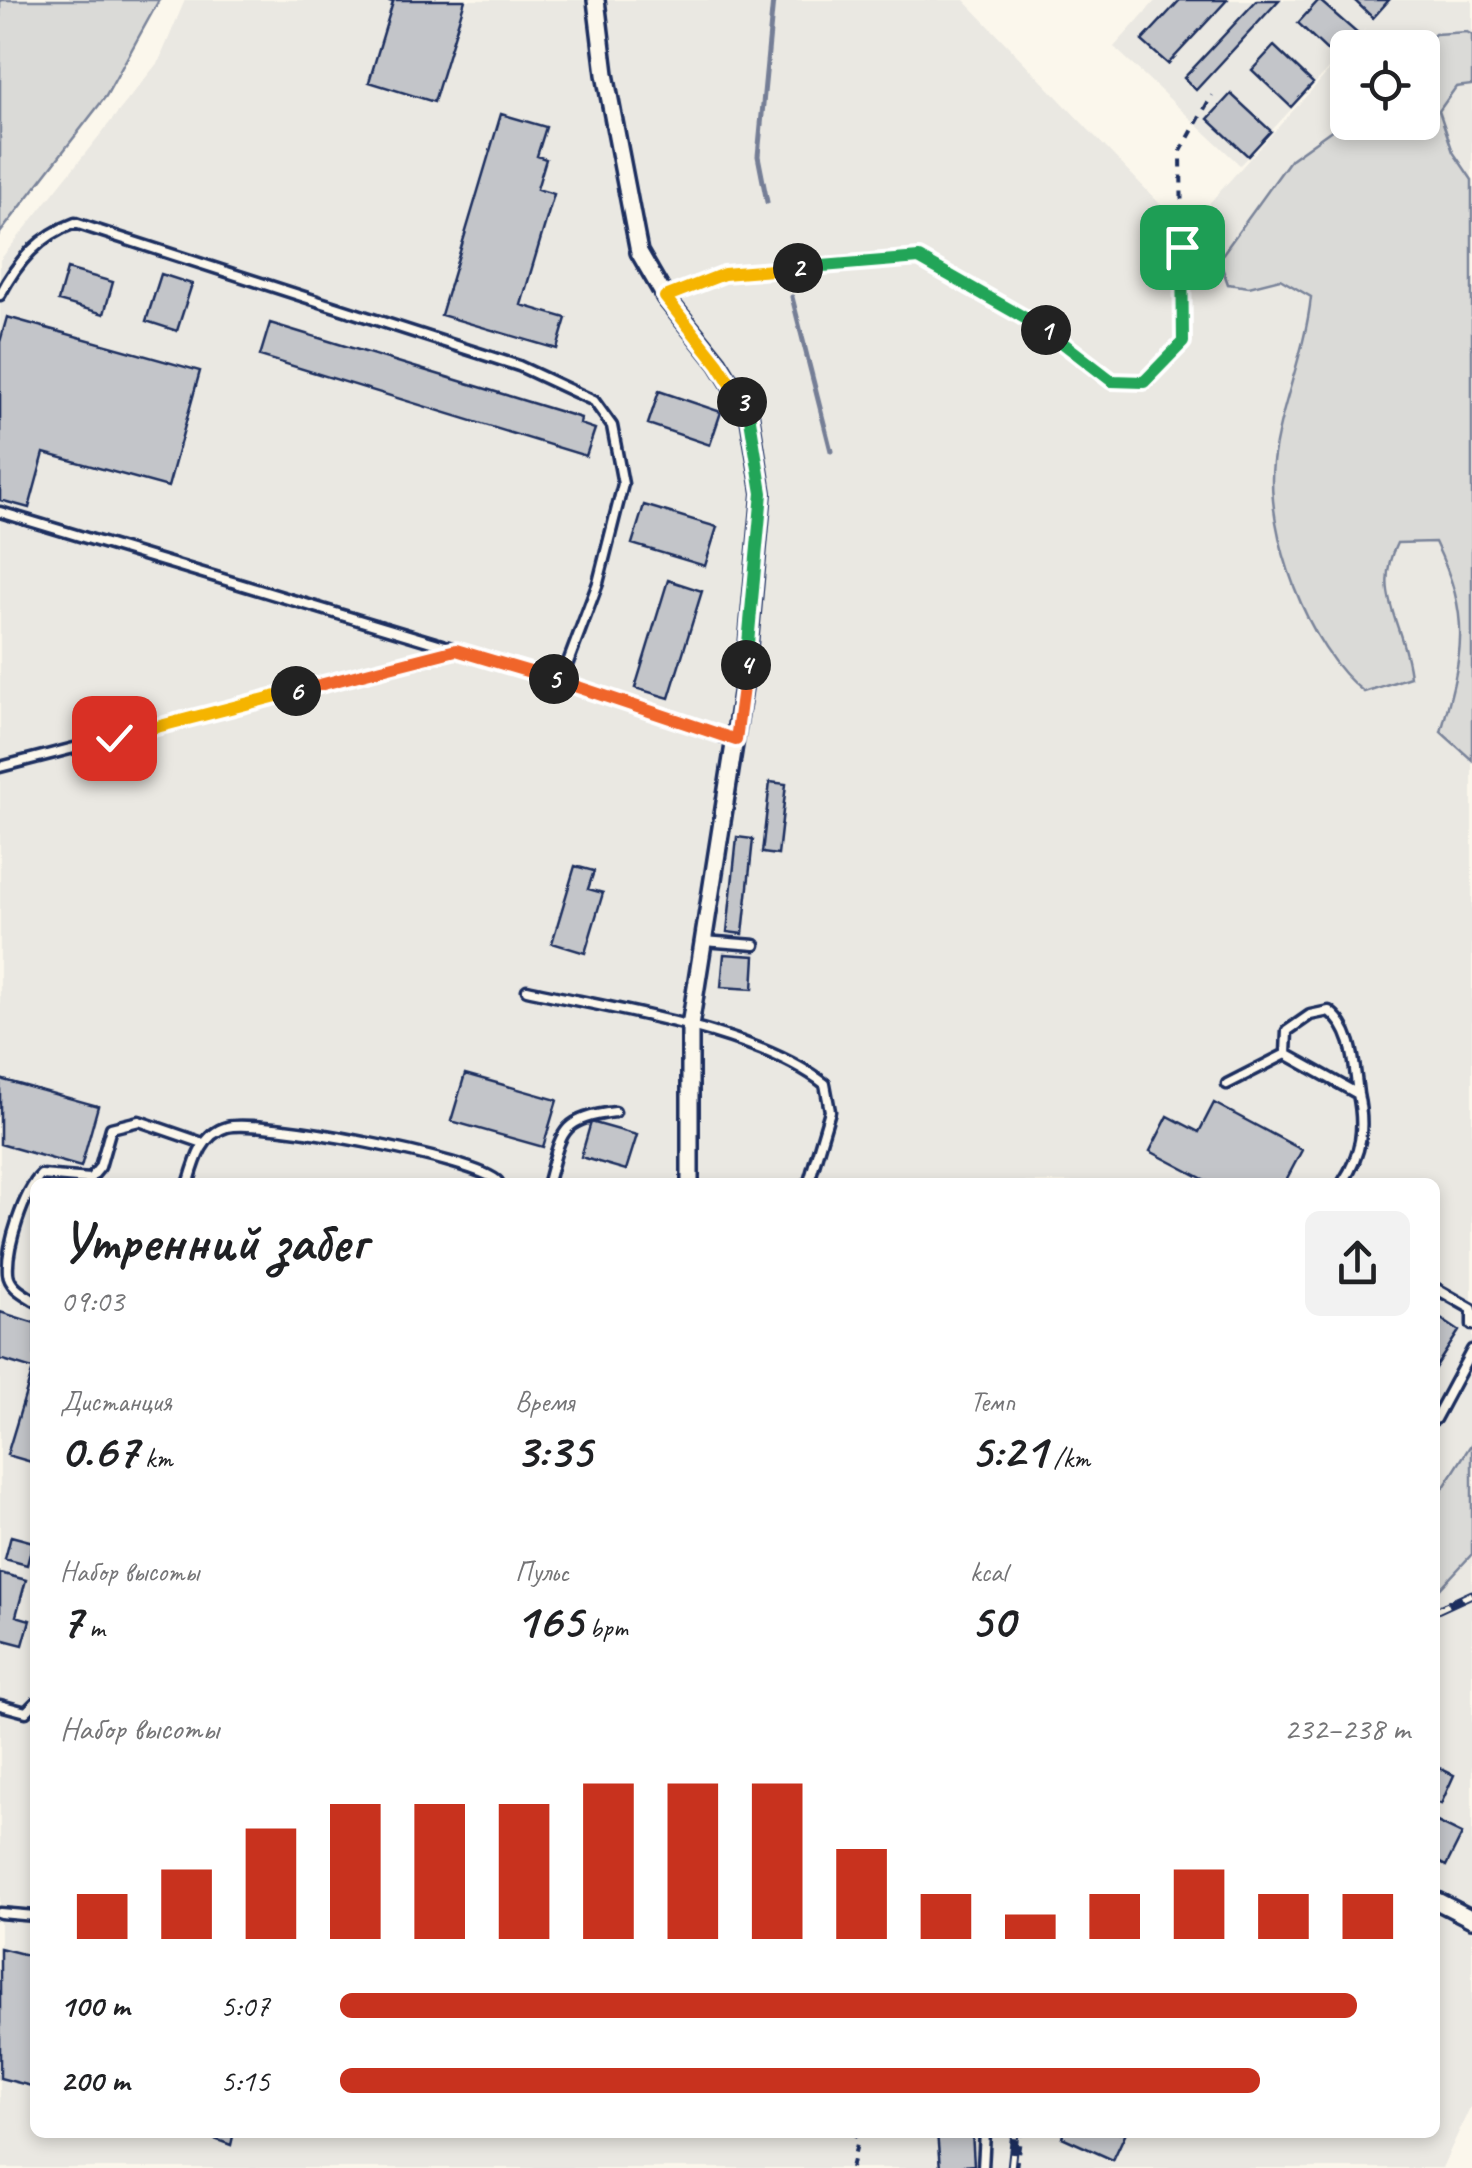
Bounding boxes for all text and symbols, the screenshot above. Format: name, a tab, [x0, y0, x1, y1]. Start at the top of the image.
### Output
map controls	[1330, 30, 1440, 140]
button: locate	[1330, 30, 1440, 140]
pin	[1140, 205, 1225, 290]
icon: arrive	[1155, 220, 1210, 275]
pin: 2	[773, 243, 823, 293]
text: 2	[792, 250, 804, 285]
pin: 1	[1021, 305, 1071, 355]
text: 1	[1040, 312, 1052, 347]
pin: 3	[717, 377, 767, 427]
text: 3	[736, 384, 748, 419]
pin: 4	[721, 640, 771, 690]
text: 4	[740, 647, 752, 682]
pin: 5	[529, 654, 579, 704]
text: 5	[548, 661, 560, 696]
pin: 6	[271, 666, 321, 716]
text: 6	[289, 673, 303, 708]
pin	[72, 696, 157, 781]
icon: check	[87, 711, 142, 766]
text: Утренний забег	[60, 1207, 367, 1277]
button: share	[1305, 1211, 1410, 1316]
text: 09:03	[60, 1280, 124, 1321]
text: Дистанция	[60, 1384, 172, 1419]
text: Время	[515, 1384, 574, 1419]
text: Темп	[970, 1384, 1015, 1419]
text: 0.67	[60, 1419, 138, 1482]
text: 3:35	[515, 1419, 592, 1482]
text: 5:21	[970, 1419, 1047, 1482]
text: km	[138, 1440, 172, 1475]
text: /km	[1047, 1440, 1090, 1475]
text: Набор высоты	[60, 1554, 199, 1589]
text: Пульс	[515, 1554, 569, 1589]
text: kcal	[970, 1554, 1007, 1589]
text: 7	[60, 1589, 82, 1652]
text: 165	[515, 1589, 583, 1652]
text: 50	[970, 1589, 1014, 1652]
text: m	[82, 1610, 105, 1645]
text: bpm	[583, 1610, 628, 1645]
text: Набор высоты	[60, 1708, 219, 1749]
text: 232–238 m	[1284, 1708, 1410, 1749]
text: 100 m	[60, 1985, 129, 2026]
text: 5:07	[220, 1985, 270, 2026]
text: 200 m	[60, 2060, 129, 2101]
text: 5:15	[220, 2060, 270, 2101]

